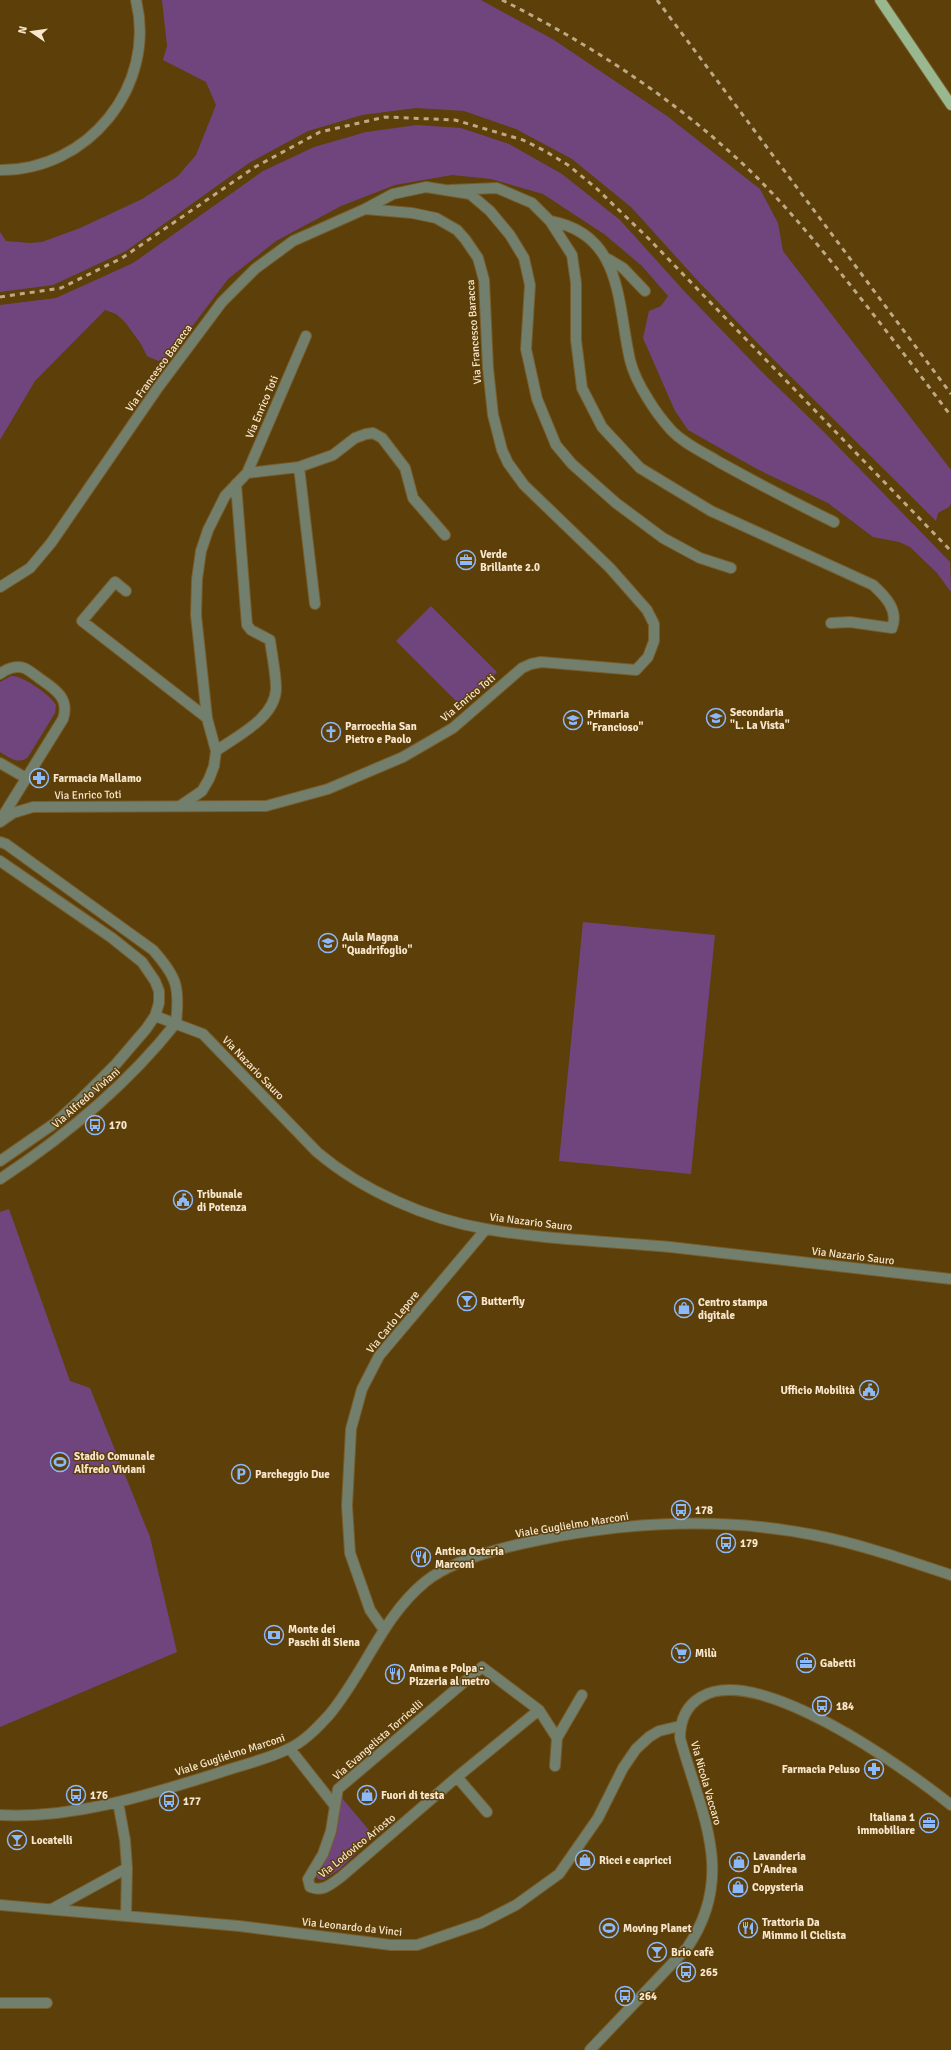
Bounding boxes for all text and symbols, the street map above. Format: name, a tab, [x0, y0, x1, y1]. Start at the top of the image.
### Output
north arrow	[12, 12, 52, 52]
text: N	[16, 25, 30, 35]
street label: Via Francesco Baracca	[464, 279, 484, 385]
street label: Via Francesco Baracca	[123, 322, 195, 414]
street label: Via Enrico Toti	[243, 374, 281, 440]
place label: Verde Brillante 2.0	[480, 548, 540, 574]
office icon: Verde Brillante 2.0	[455, 549, 477, 571]
street label: Via Enrico Toti	[438, 671, 498, 725]
place label: Secondaria "L. La Vista"	[730, 706, 790, 732]
school or university icon: Secondaria "L. La Vista"	[705, 707, 727, 729]
place label: Primaria "Francioso"	[587, 708, 643, 734]
school or university icon: Primaria "Francioso"	[562, 709, 584, 731]
place label: Parrocchia San Pietro e Paolo	[345, 720, 417, 746]
church icon: Parrocchia San Pietro e Paolo	[320, 721, 342, 743]
pharmacy icon: Farmacia Mallamo	[28, 767, 50, 789]
place label: Farmacia Mallamo	[53, 772, 142, 785]
street label: Via Enrico Toti	[54, 788, 122, 802]
place label: Aula Magna "Quadrifoglio"	[342, 931, 413, 957]
school or university icon: Aula Magna "Quadrifoglio"	[317, 932, 339, 954]
street label: Via Nazario Sauro	[219, 1033, 287, 1103]
street label: Via Alfredo Viviani	[49, 1065, 123, 1131]
bus stop icon: 170	[84, 1114, 106, 1136]
place label: 170	[109, 1119, 127, 1132]
place label: Tribunale di Potenza	[197, 1188, 247, 1214]
public building icon: Tribunale di Potenza	[172, 1189, 194, 1211]
street label: Via Nazario Sauro	[489, 1210, 573, 1234]
street label: Via Nazario Sauro	[811, 1244, 895, 1268]
street label: Via Carlo Lepore	[364, 1288, 422, 1356]
bar icon: Butterfly	[456, 1290, 478, 1312]
place label: Butterfly	[481, 1295, 525, 1308]
place label: Centro stampa digitale	[698, 1296, 768, 1322]
shop icon: Centro stampa digitale	[673, 1297, 695, 1319]
public building icon: Ufficio Mobilità	[858, 1379, 880, 1401]
place label: Ufficio Mobilità	[780, 1384, 855, 1397]
place label: Stadio Comunale Alfredo Viviani	[74, 1450, 156, 1476]
sports icon: Stadio Comunale Alfredo Viviani	[49, 1451, 71, 1473]
parking icon: Parcheggio Due	[230, 1463, 252, 1485]
place label: Parcheggio Due	[255, 1468, 330, 1481]
bus stop icon: 178	[670, 1499, 692, 1521]
place label: 178	[695, 1504, 713, 1517]
street label: Viale Guglielmo Marconi	[514, 1510, 630, 1540]
bus stop icon: 179	[715, 1532, 737, 1554]
place label: 179	[740, 1537, 758, 1550]
place label: Antica Osteria Marconi	[435, 1545, 504, 1571]
restaurant icon: Antica Osteria Marconi	[410, 1546, 432, 1568]
place label: Monte dei Paschi di Siena	[288, 1623, 360, 1649]
bank icon: Monte dei Paschi di Siena	[263, 1624, 285, 1646]
supermarket icon: Milù	[670, 1642, 692, 1664]
place label: Milù	[695, 1647, 717, 1660]
office icon: Gabetti	[795, 1652, 817, 1674]
place label: Gabetti	[820, 1657, 856, 1670]
place label: Anima e Polpa - Pizzeria al metro	[409, 1662, 490, 1688]
restaurant icon: Anima e Polpa - Pizzeria al metro	[384, 1663, 406, 1685]
bus stop icon: 184	[811, 1695, 833, 1717]
street label: Via Evangelista Torricelli	[330, 1697, 426, 1783]
place label: 184	[836, 1700, 854, 1713]
street label: Viale Guglielmo Marconi	[173, 1731, 287, 1779]
street label: Via Nicola Vaccaro	[688, 1740, 724, 1827]
pharmacy icon: Farmacia Peluso	[863, 1758, 885, 1780]
place label: Farmacia Peluso	[782, 1763, 860, 1776]
bus stop icon: 176	[65, 1784, 87, 1806]
shop icon: Fuori di testa	[356, 1784, 378, 1806]
place label: 176	[90, 1789, 108, 1802]
place label: Fuori di testa	[381, 1789, 445, 1802]
bus stop icon: 177	[158, 1790, 180, 1812]
place label: 177	[183, 1795, 201, 1808]
street label: Via Lodovico Ariosto	[316, 1811, 398, 1881]
place label: Italiana 1 immobiliare	[857, 1811, 916, 1837]
office icon: Italiana 1 immobiliare	[918, 1812, 940, 1834]
bar icon: Locatelli	[6, 1829, 28, 1851]
place label: Locatelli	[31, 1834, 73, 1847]
shop icon: Ricci e capricci	[574, 1849, 596, 1871]
place label: Lavanderia D'Andrea	[753, 1850, 806, 1876]
shop icon: Lavanderia D'Andrea	[728, 1851, 750, 1873]
place label: Ricci e capricci	[599, 1854, 671, 1867]
shop icon: Copysteria	[727, 1876, 749, 1898]
place label: Copysteria	[752, 1881, 804, 1894]
street label: Via Leonardo da Vinci	[301, 1915, 403, 1939]
place label: Trattoria Da Mimmo Il Ciclista	[762, 1916, 846, 1942]
sports icon: Moving Planet	[598, 1917, 620, 1939]
restaurant icon: Trattoria Da Mimmo Il Ciclista	[737, 1917, 759, 1939]
place label: Moving Planet	[623, 1922, 692, 1935]
bar icon: Brio cafè	[646, 1941, 668, 1963]
place label: Brio cafè	[671, 1946, 714, 1959]
bus stop icon: 265	[675, 1961, 697, 1983]
place label: 265	[700, 1966, 718, 1979]
bus stop icon: 264	[614, 1985, 636, 2007]
place label: 264	[639, 1990, 657, 2003]

